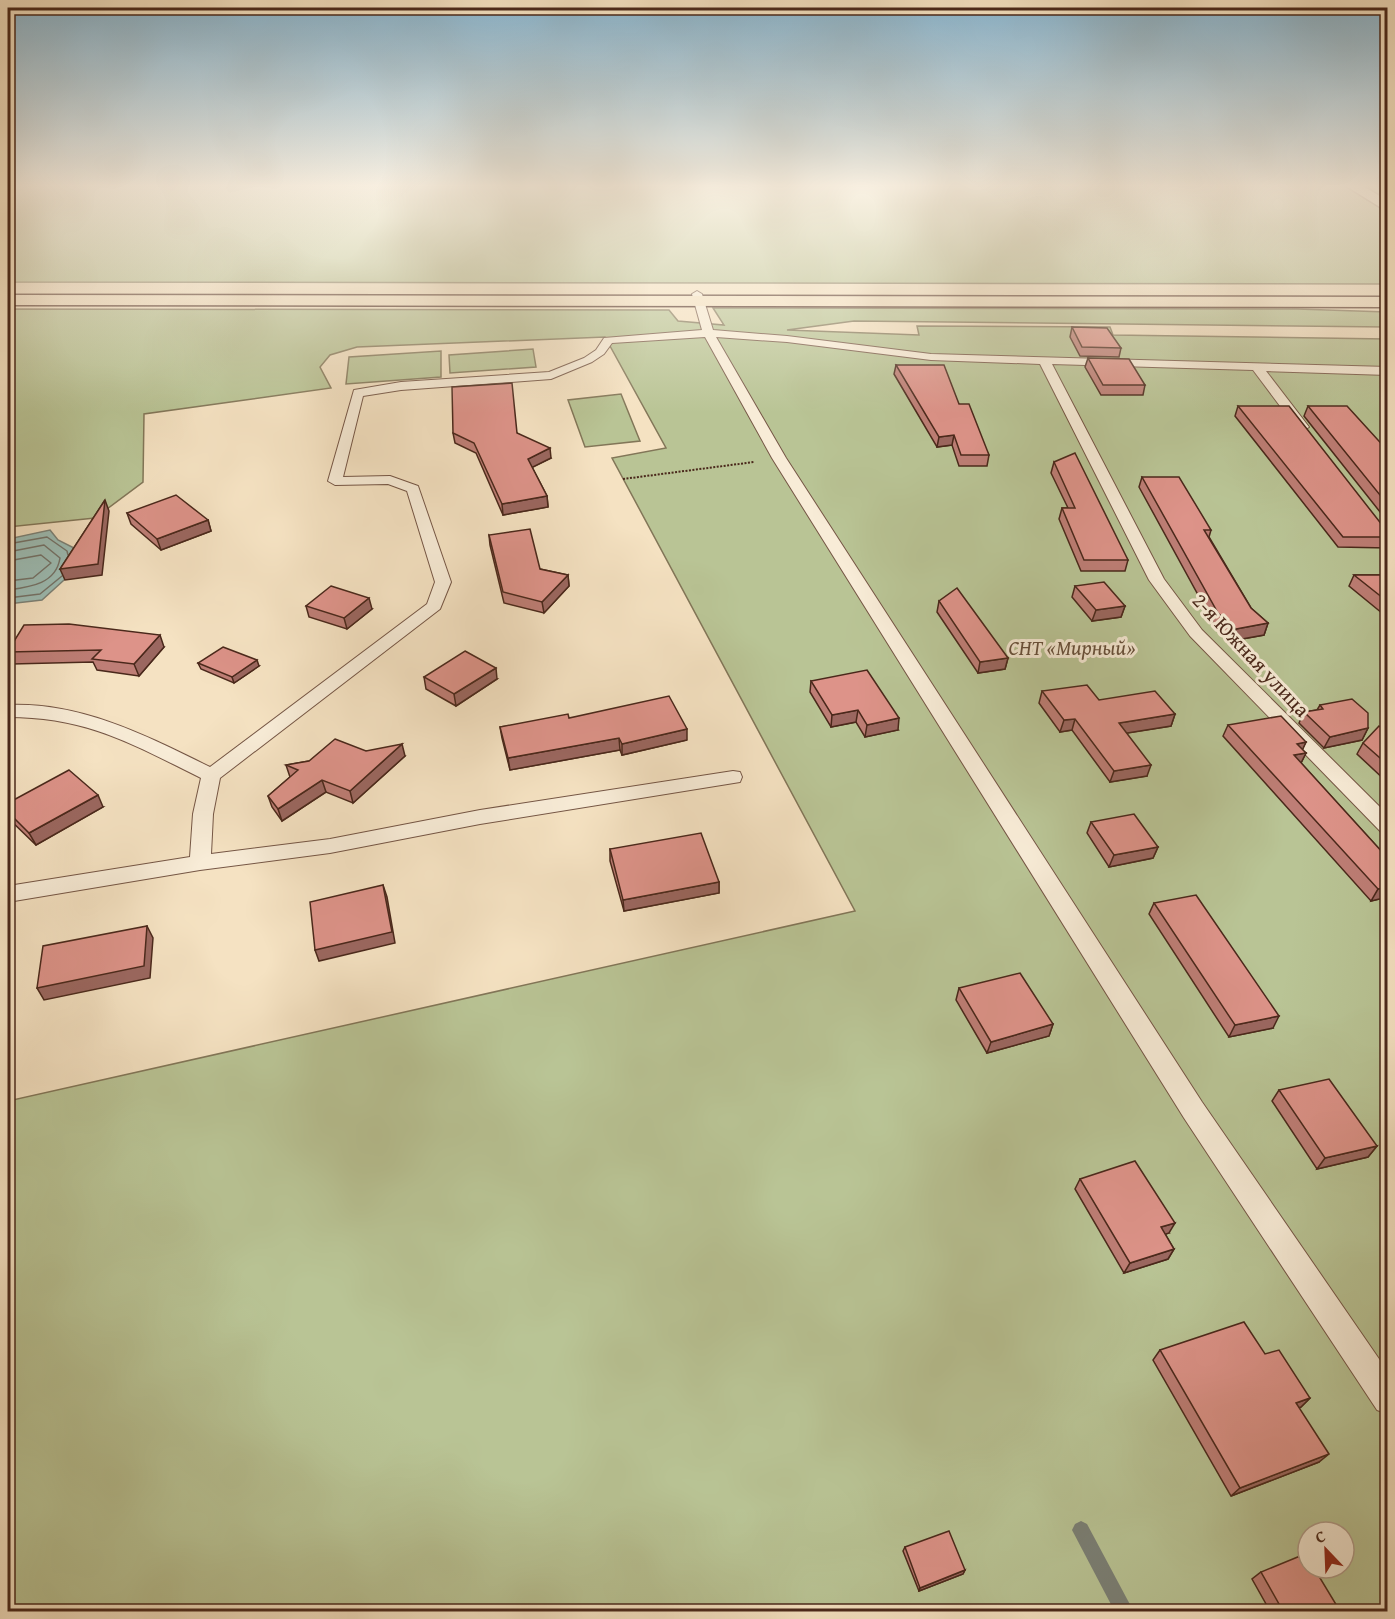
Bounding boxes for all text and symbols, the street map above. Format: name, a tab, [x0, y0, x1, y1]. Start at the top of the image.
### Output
street label: 2-я Южная улица	[1185, 586, 1317, 724]
park label: СНТ «Мирный»	[1008, 632, 1136, 663]
north arrow	[1296, 1520, 1356, 1580]
text: С	[1311, 1523, 1329, 1549]

